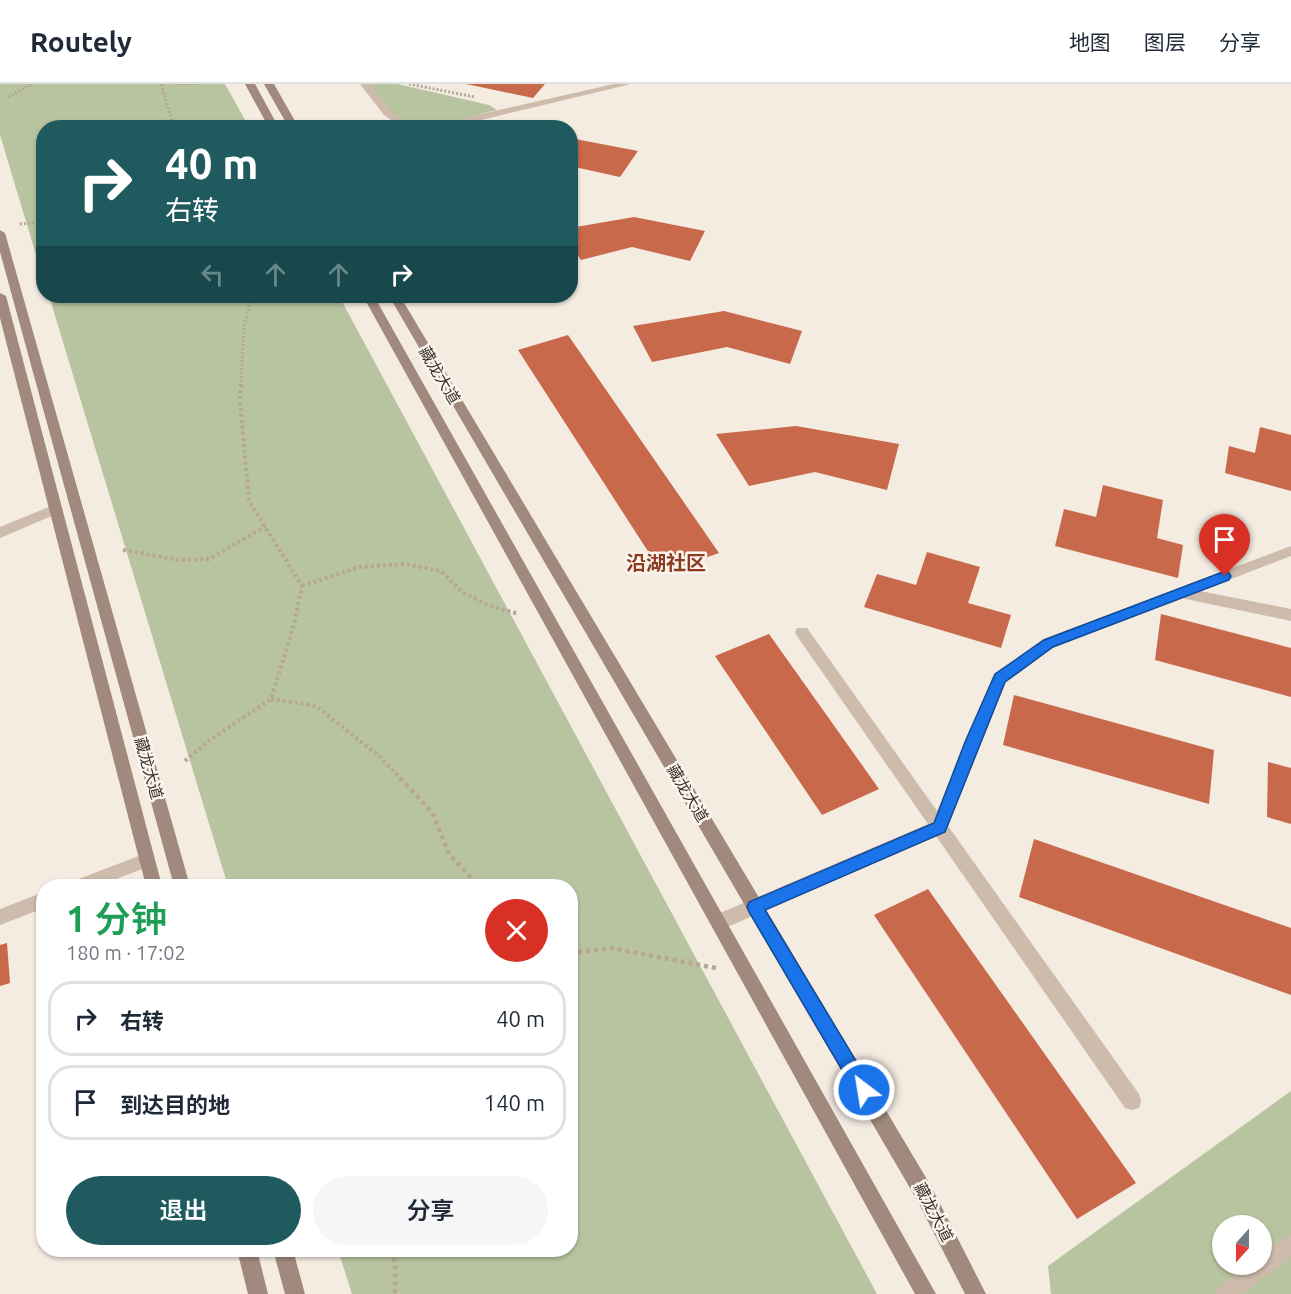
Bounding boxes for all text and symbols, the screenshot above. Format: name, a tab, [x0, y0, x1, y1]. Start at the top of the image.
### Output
text: Routely	[30, 26, 132, 57]
text: 地图	[1069, 30, 1111, 54]
text: 图层	[1144, 30, 1186, 54]
text: 分享	[1219, 30, 1261, 54]
text: 40 m	[165, 140, 259, 187]
icon: right	[66, 144, 144, 222]
text: 右转	[165, 195, 219, 225]
icon: left	[196, 258, 229, 291]
icon: ahead	[259, 258, 292, 291]
icon: ahead	[322, 258, 355, 291]
icon: right	[385, 258, 418, 291]
street label: 藏龙大道	[416, 343, 464, 407]
pin	[1199, 514, 1250, 576]
icon: arrive	[1208, 523, 1241, 556]
district label: 沿湖社区	[626, 551, 706, 574]
street label: 藏龙大道	[132, 735, 166, 801]
street label: 藏龙大道	[664, 761, 712, 825]
text: 1 分钟	[66, 898, 167, 939]
button: close	[485, 899, 548, 962]
text: 180 m · 17:02	[66, 941, 186, 964]
icon: right	[69, 1002, 102, 1035]
text: 40 m	[496, 1006, 545, 1031]
text: 右转	[120, 1008, 164, 1033]
position arrow	[832, 1058, 896, 1122]
icon: arrive	[69, 1086, 102, 1119]
text: 140 m	[484, 1090, 545, 1115]
text: 到达目的地	[120, 1092, 230, 1117]
button: 退出	[66, 1176, 301, 1245]
button: 分享	[313, 1176, 548, 1245]
street label: 藏龙大道	[911, 1180, 957, 1244]
north arrow	[1212, 1215, 1272, 1275]
map controls	[1212, 1215, 1272, 1275]

